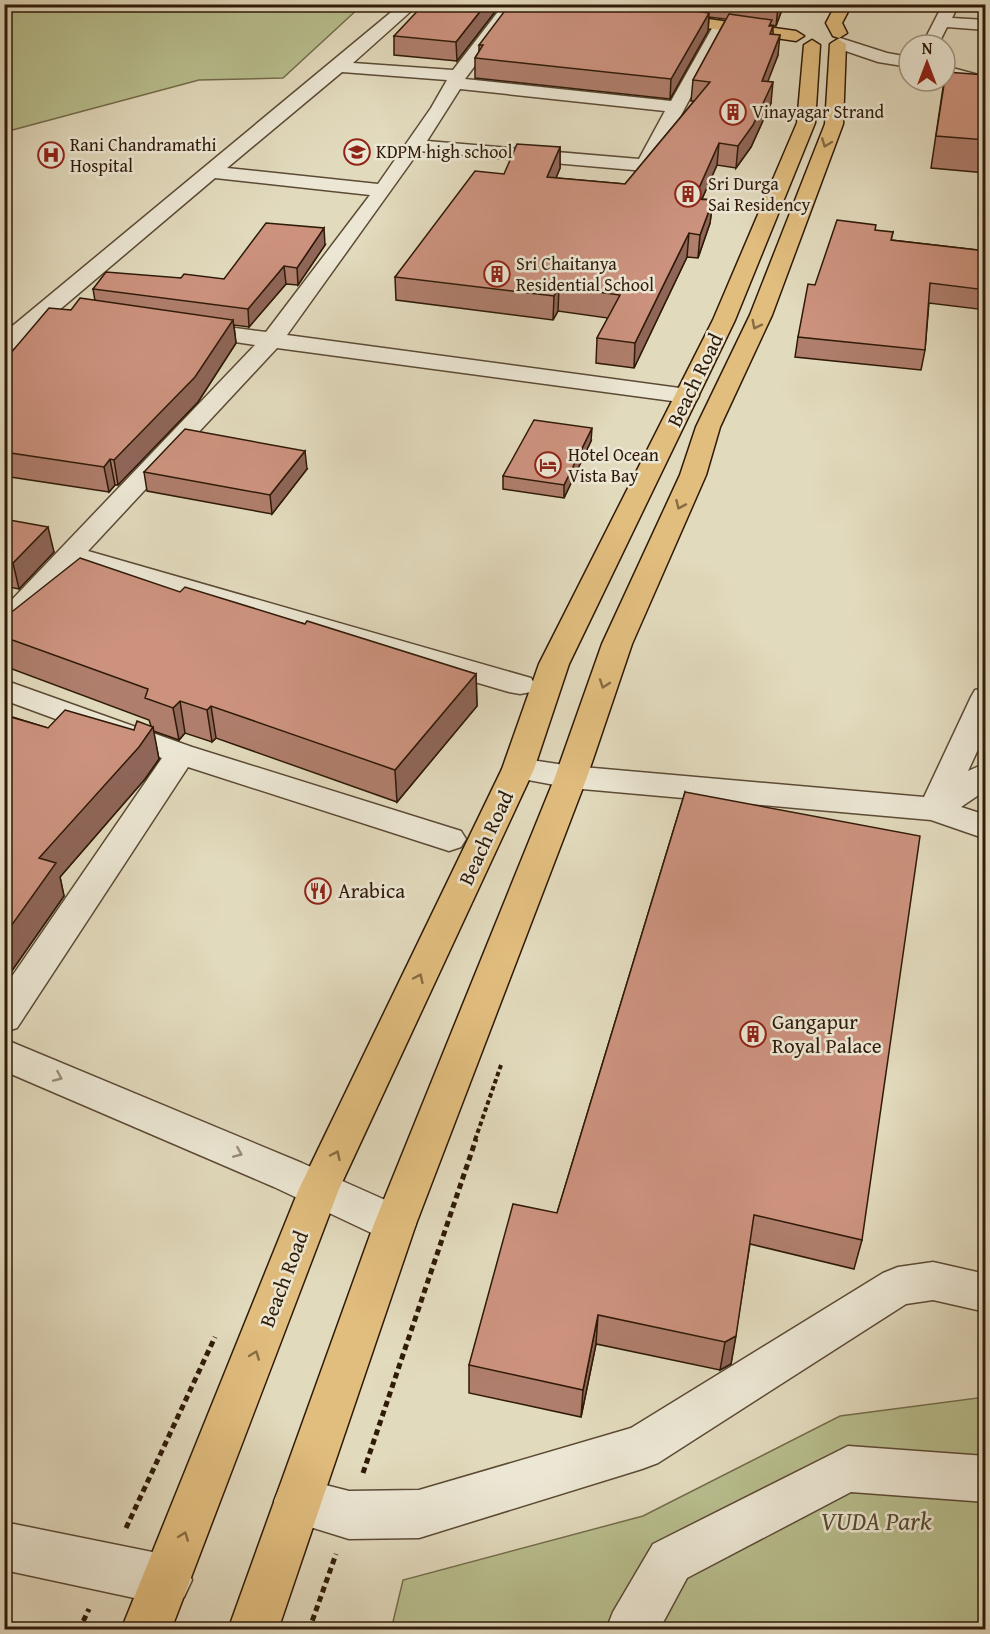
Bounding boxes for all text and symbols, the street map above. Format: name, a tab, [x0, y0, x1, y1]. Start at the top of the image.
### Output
north arrow	[897, 33, 957, 93]
text: N	[922, 36, 933, 60]
building icon: Vinayagar Strand	[718, 97, 748, 127]
place label: Vinayagar Strand	[752, 98, 885, 125]
place label: Rani Chandramathi Hospital	[70, 131, 217, 179]
school or university icon: KDPM high school	[342, 137, 372, 167]
one-way arrow	[821, 137, 833, 148]
place label: KDPM high school	[376, 138, 513, 165]
hospital icon: Rani Chandramathi Hospital	[36, 140, 66, 170]
place label: Sri Durga Sai Residency	[708, 170, 810, 218]
building icon: Sri Durga Sai Residency	[673, 179, 703, 209]
place label: Sri Chaitanya Residential School	[516, 250, 654, 298]
building icon: Sri Chaitanya Residential School	[482, 259, 512, 289]
one-way arrow	[752, 319, 763, 330]
street label: Beach Road	[658, 327, 731, 432]
place label: Hotel Ocean Vista Bay	[568, 441, 659, 489]
hotel icon: Hotel Ocean Vista Bay	[533, 450, 563, 480]
one-way arrow	[675, 498, 687, 509]
one-way arrow	[599, 678, 612, 689]
street label: Beach Road	[450, 785, 521, 890]
place label: Arabica	[338, 875, 405, 906]
restaurant icon: Arabica	[303, 876, 333, 906]
one-way arrow	[412, 974, 424, 985]
place label: Gangapur Royal Palace	[772, 1006, 882, 1061]
building icon: Gangapur Royal Palace	[738, 1019, 768, 1049]
one-way arrow	[52, 1070, 63, 1082]
one-way arrow	[231, 1146, 242, 1158]
one-way arrow	[328, 1150, 340, 1161]
street label: Beach Road	[251, 1225, 316, 1332]
one-way arrow	[247, 1350, 260, 1360]
park label: VUDA Park	[820, 1501, 932, 1540]
one-way arrow	[176, 1532, 189, 1542]

